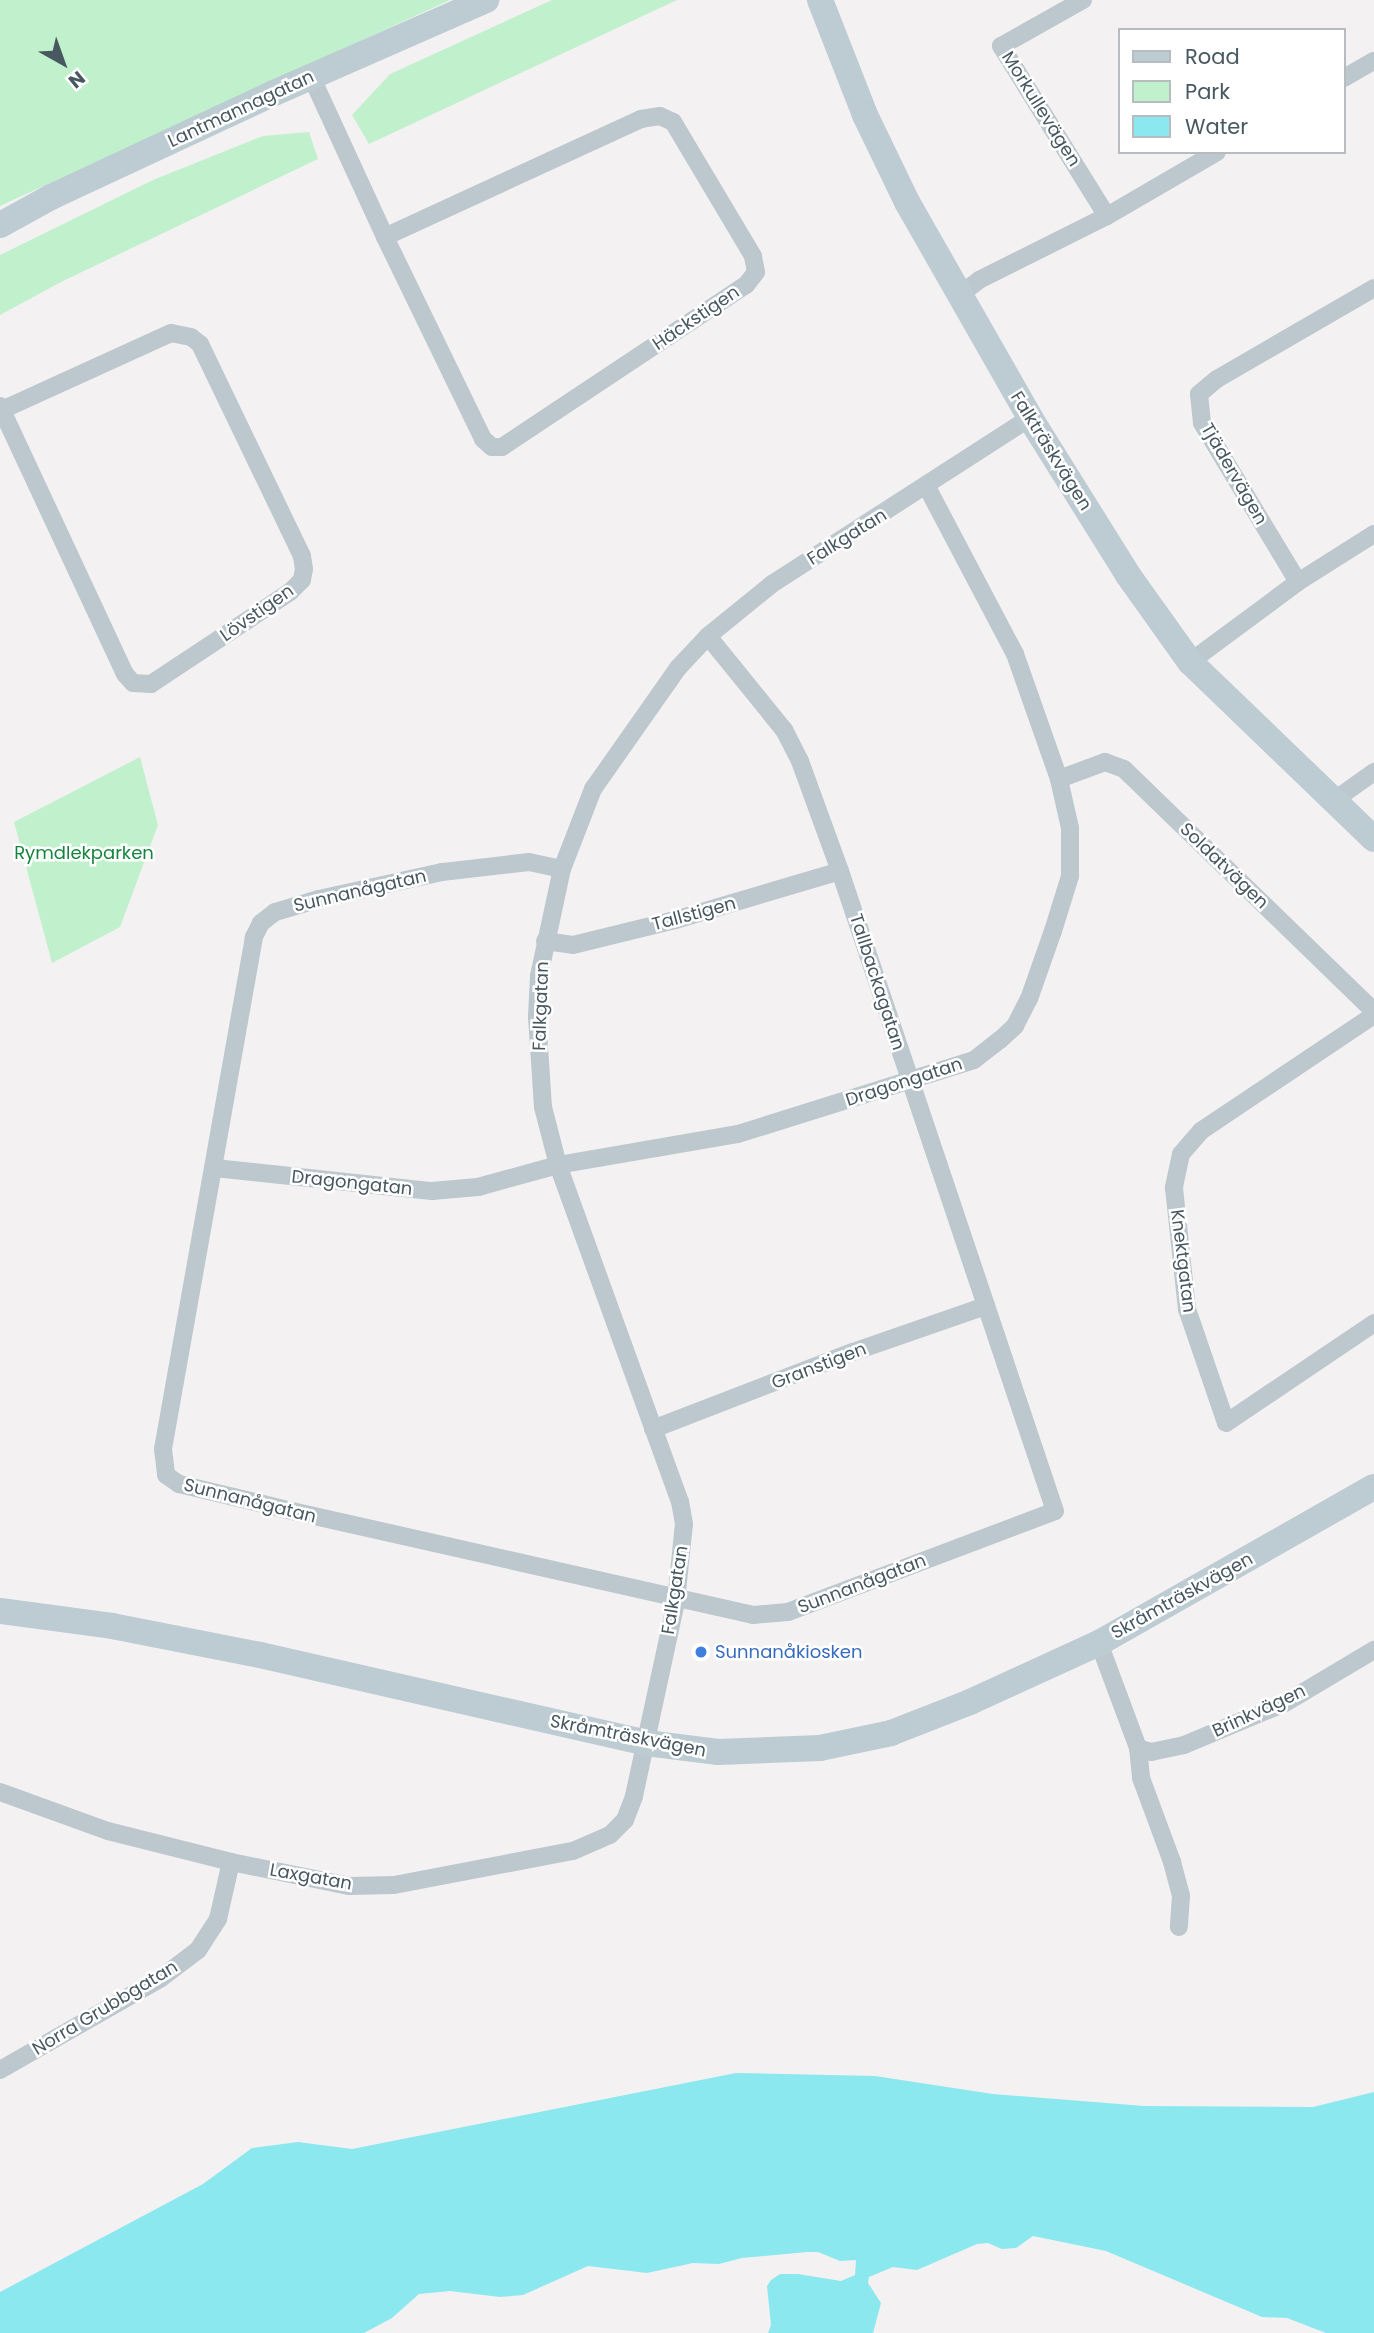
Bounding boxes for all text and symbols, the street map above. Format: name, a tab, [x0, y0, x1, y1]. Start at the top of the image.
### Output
north arrow	[28, 28, 98, 98]
legend	[1118, 28, 1346, 154]
text: Road	[1185, 42, 1240, 71]
street label: Morkullevägen	[997, 47, 1085, 171]
text: N	[63, 65, 91, 94]
street label: Lantmannagatan	[165, 66, 317, 152]
text: Park	[1185, 77, 1230, 106]
text: Water	[1185, 112, 1248, 141]
street label: Häckstigen	[648, 281, 744, 355]
street label: Falkträskvägen	[1006, 388, 1096, 514]
street label: Tjädervägen	[1196, 419, 1272, 529]
street label: Falkgatan	[803, 504, 891, 570]
street label: Lövstigen	[216, 580, 298, 646]
street label: Soldatvägen	[1175, 818, 1273, 914]
park label: Rymdlekparken	[14, 842, 154, 864]
street label: Sunnanågatan	[292, 865, 428, 917]
street label: Tallstigen	[650, 892, 738, 936]
street label: Tallbackagatan	[845, 911, 909, 1053]
street label: Falkgatan	[529, 961, 553, 1051]
street label: Dragongatan	[843, 1053, 965, 1111]
street label: Dragongatan	[291, 1166, 413, 1200]
street label: Knektgatan	[1166, 1208, 1200, 1314]
street label: Granstigen	[769, 1338, 869, 1394]
street label: Sunnanågatan	[182, 1474, 318, 1528]
street label: Falkgatan	[657, 1544, 693, 1636]
street label: Skråmträskvägen	[1107, 1548, 1257, 1644]
street label: Sunnanågatan	[795, 1550, 929, 1618]
place label: Sunnanåkiosken	[715, 1641, 863, 1663]
marker: Sunnanåkiosken	[693, 1644, 709, 1660]
street label: Brinkvägen	[1209, 1680, 1309, 1742]
street label: Skråmträskvägen	[548, 1710, 708, 1762]
street label: Laxgatan	[268, 1859, 354, 1895]
street label: Norra Grubbgatan	[28, 1956, 182, 2060]

